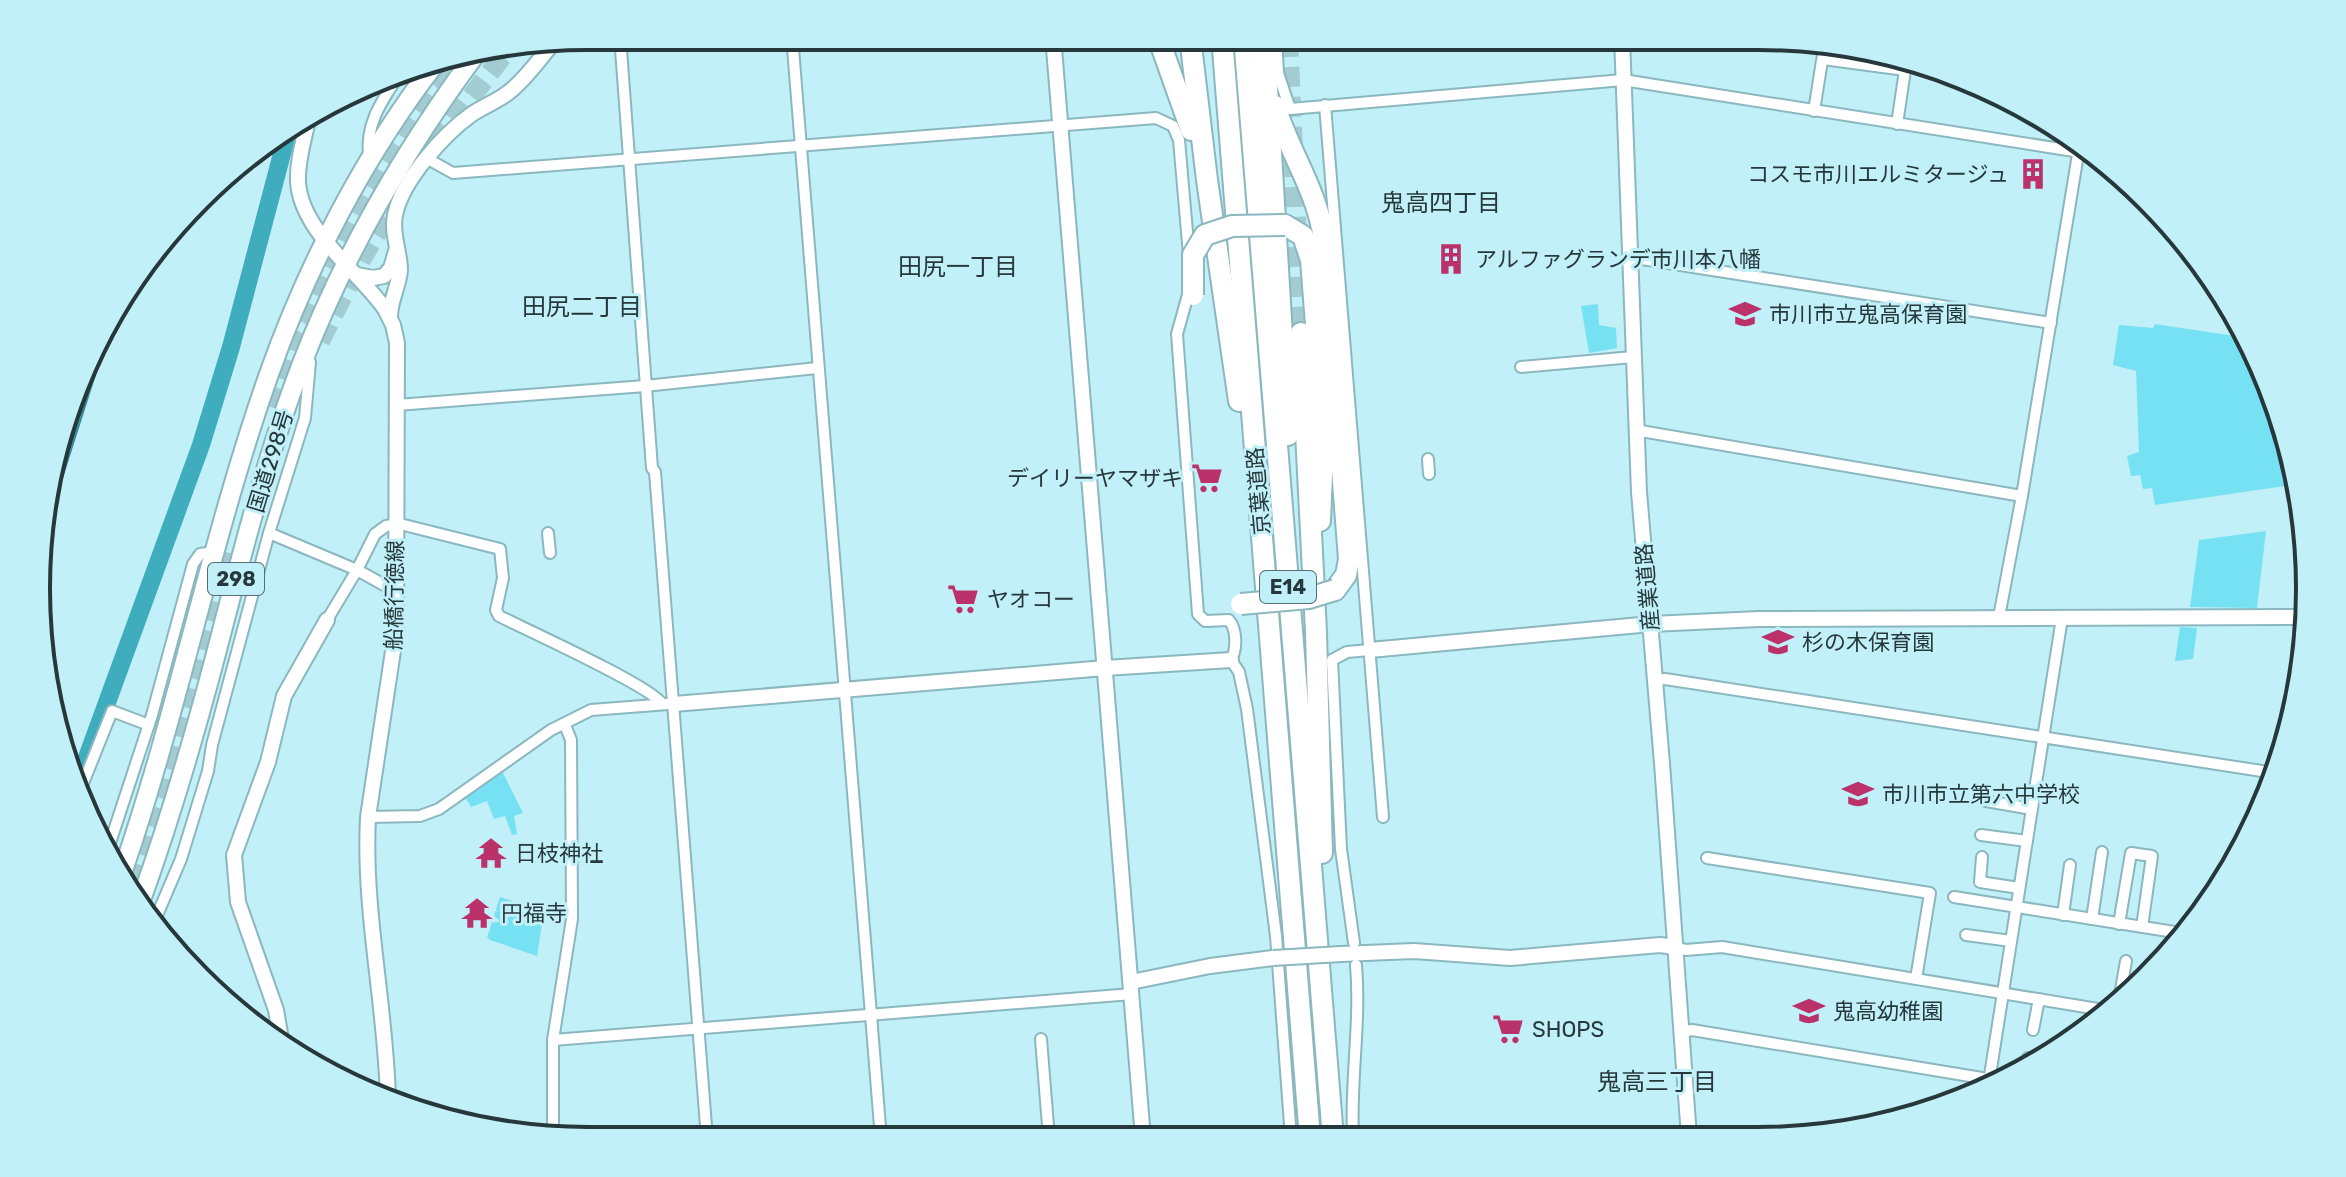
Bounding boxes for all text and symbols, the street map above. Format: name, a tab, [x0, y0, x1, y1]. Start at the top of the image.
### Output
building icon: コスモ市川エルミタージュ	[2016, 157, 2050, 191]
place label: コスモ市川エルミタージュ	[1747, 161, 2009, 188]
district label: 鬼高四丁目	[1381, 189, 1501, 217]
building icon: アルファグランデ市川本八幡	[1434, 242, 1468, 276]
place label: アルファグランデ市川本八幡	[1475, 246, 1761, 273]
district label: 田尻一丁目	[898, 253, 1018, 281]
district label: 田尻二丁目	[522, 293, 642, 321]
school or university icon: 市川市立鬼高保育園	[1728, 297, 1762, 331]
place label: 市川市立鬼高保育園	[1769, 301, 1967, 328]
street label: 国道298号	[242, 407, 299, 516]
street label: 京葉道路	[1241, 446, 1276, 536]
supermarket icon: デイリーヤマザキ	[1190, 461, 1224, 495]
place label: デイリーヤマザキ	[1007, 465, 1183, 492]
street label: 船橋行徳線	[380, 540, 409, 650]
street label: 産業道路	[1630, 542, 1665, 632]
road number: 298	[208, 563, 264, 595]
road number: E14	[1260, 571, 1316, 603]
supermarket icon: ヤオコー	[946, 582, 980, 616]
place label: ヤオコー	[987, 586, 1075, 613]
school or university icon: 杉の木保育園	[1761, 625, 1795, 659]
place label: 杉の木保育園	[1802, 629, 1934, 656]
school or university icon: 市川市立第六中学校	[1841, 777, 1875, 811]
place label: 市川市立第六中学校	[1882, 781, 2080, 808]
temple icon: 日枝神社	[474, 836, 508, 870]
place label: 日枝神社	[515, 840, 603, 867]
temple icon: 円福寺	[460, 896, 494, 930]
place label: 円福寺	[501, 900, 567, 927]
school or university icon: 鬼高幼稚園	[1792, 994, 1826, 1028]
place label: 鬼高幼稚園	[1833, 998, 1943, 1025]
supermarket icon: SHOPS	[1491, 1012, 1525, 1046]
place label: SHOPS	[1532, 1016, 1604, 1043]
district label: 鬼高三丁目	[1597, 1068, 1717, 1096]

